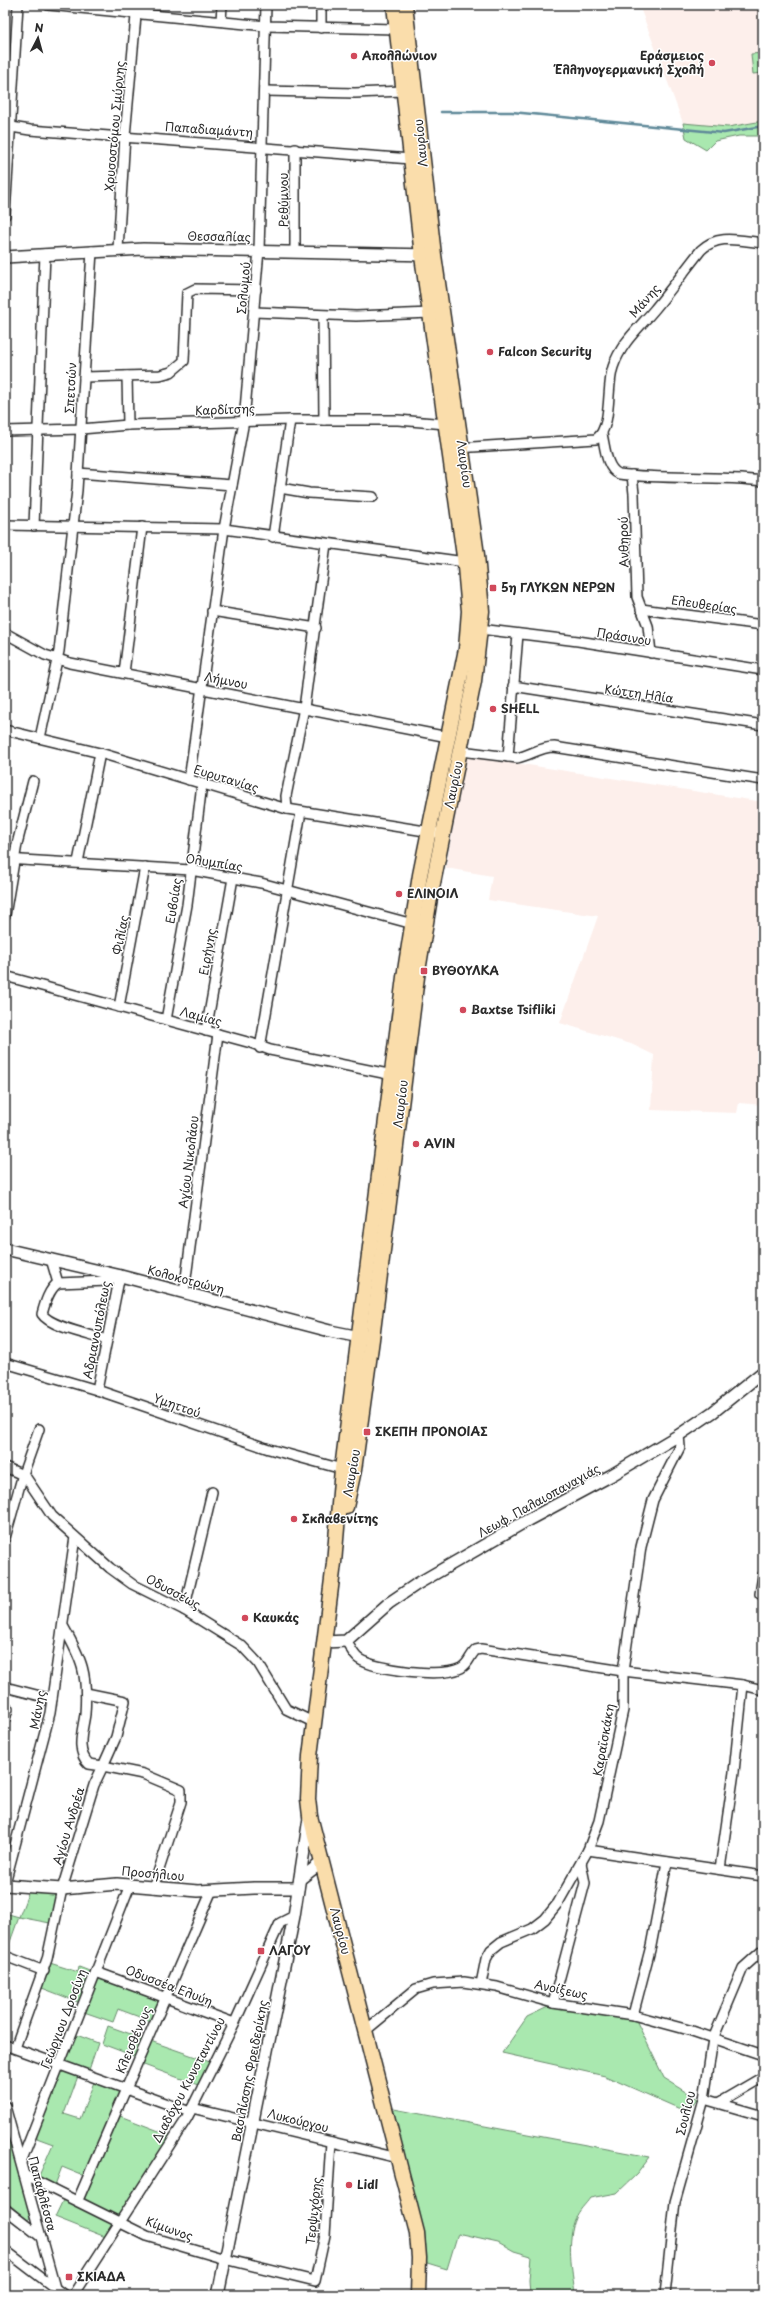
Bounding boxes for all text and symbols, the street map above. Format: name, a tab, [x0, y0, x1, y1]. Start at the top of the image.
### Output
north arrow	[18, 18, 58, 58]
text: N	[34, 19, 45, 36]
place label: Απολλώνιον	[362, 46, 437, 64]
place label: Εράσμειος Έλληνογερμανική Σχολή	[553, 46, 705, 78]
marker: Απολλώνιον	[349, 51, 359, 61]
marker: Εράσμειος Έλληνογερμανική Σχολή	[707, 58, 717, 68]
street label: Χρυσοστόμου Σμύρνης	[99, 60, 129, 192]
street label: Παπαδιαμάντη	[165, 117, 254, 141]
street label: Λαυρίου	[409, 118, 431, 168]
street label: Ρεθύμνου	[274, 173, 292, 227]
street label: Θεσσαλίας	[187, 226, 251, 246]
street label: Σολωμού	[232, 261, 254, 315]
street label: Μάνης	[625, 280, 664, 321]
place label: Falcon Security	[498, 342, 592, 360]
marker: Falcon Security	[485, 347, 495, 357]
street label: Σπετσών	[60, 362, 80, 414]
street label: Καρδίτσης	[195, 399, 255, 419]
street label: Λαυρίου	[453, 439, 477, 489]
street label: Ανθηρού	[614, 516, 632, 568]
place label: 5η ΓΛΥΚΏΝ ΝΕΡΏΝ	[501, 578, 615, 596]
marker: 5η ΓΛΥΚΏΝ ΝΕΡΏΝ	[488, 583, 498, 593]
street label: Ελευθερίας	[670, 590, 738, 618]
street label: Πράσινου	[596, 623, 653, 649]
street label: Λήμνου	[203, 667, 249, 693]
street label: Κώττη Ηλία	[604, 679, 675, 707]
place label: SHELL	[501, 699, 540, 717]
marker: SHELL	[488, 704, 498, 714]
street label: Λαυρίου	[439, 759, 467, 810]
street label: Ευρυτανίας	[192, 760, 261, 796]
street label: Ολυμπίας	[184, 849, 244, 875]
street label: Ευβοίας	[161, 877, 186, 925]
place label: ΕΛΙΝΟΙΛ	[407, 884, 458, 902]
marker: ΕΛΙΝΟΙΛ	[394, 889, 404, 899]
street label: Φιλίας	[107, 913, 133, 956]
street label: Ειρήνης	[194, 927, 220, 977]
place label: ΒΥΘΟΥΛΚΑ	[432, 961, 500, 979]
marker: ΒΥΘΟΥΛΚΑ	[419, 966, 429, 976]
place label: Baxtse Tsifliki	[471, 1000, 556, 1018]
street label: Λαμίας	[178, 1002, 224, 1030]
marker: Baxtse Tsifliki	[458, 1005, 468, 1015]
street label: Λαυρίου	[388, 1079, 412, 1129]
street label: Αγίου Νικολάου	[173, 1114, 203, 1209]
place label: AVIN	[424, 1134, 455, 1152]
marker: AVIN	[411, 1139, 421, 1149]
street label: Κολοκοτρώνη	[146, 1260, 227, 1298]
street label: Αδριανουπόλεως	[78, 1279, 114, 1380]
street label: Υμηττού	[151, 1389, 203, 1422]
place label: ΣΚΕΠΗ ΠΡΟΝΟΙΑΣ	[375, 1422, 488, 1440]
marker: ΣΚΕΠΗ ΠΡΟΝΟΙΑΣ	[362, 1427, 372, 1437]
street label: Λαυρίου	[338, 1447, 364, 1498]
street label: Λεωφ. Παλαιοπαναγιάς	[474, 1459, 603, 1541]
place label: Σκλαβενίτης	[302, 1509, 379, 1527]
marker: Σκλαβενίτης	[289, 1514, 299, 1524]
street label: Οδυσσέως	[143, 1569, 204, 1613]
place label: Καυκάς	[253, 1608, 300, 1626]
marker: Καυκάς	[240, 1613, 250, 1623]
street label: Μάνης	[24, 1689, 50, 1731]
street label: Καραϊσκάκη	[588, 1702, 618, 1778]
street label: Αγίου Ανδρέα	[48, 1784, 88, 1867]
street label: Προσήλιου	[121, 1861, 185, 1885]
street label: Λαυρίου	[326, 1905, 356, 1956]
place label: ΛΑΓΟΥ	[269, 1941, 311, 1959]
marker: ΛΑΓΟΥ	[256, 1946, 266, 1956]
street label: Οδυσσέα Ελυύη	[123, 1960, 216, 2010]
street label: Γεώργιου Δροσίνη	[36, 1966, 90, 2071]
street label: Ανοίξεως	[533, 1975, 589, 2003]
street label: Βασιλίσσης Φρειδερίκης	[226, 1998, 272, 2143]
street label: Κλεισθένους	[111, 2003, 155, 2076]
street label: Διαδόχου Κωνσταντίνου	[147, 2013, 229, 2146]
street label: Σουλίου	[671, 2088, 699, 2137]
street label: Λυκούργου	[266, 2104, 331, 2136]
street label: Παπαφλέσσα	[24, 2154, 62, 2234]
place label: Lidl	[357, 2175, 379, 2193]
street label: Τερψιχόρης	[301, 2176, 325, 2246]
marker: Lidl	[344, 2180, 354, 2190]
street label: Κίμωνος	[143, 2212, 196, 2245]
place label: ΣΚΙΑΔΑ	[77, 2267, 126, 2285]
marker: ΣΚΙΑΔΑ	[64, 2272, 74, 2282]

